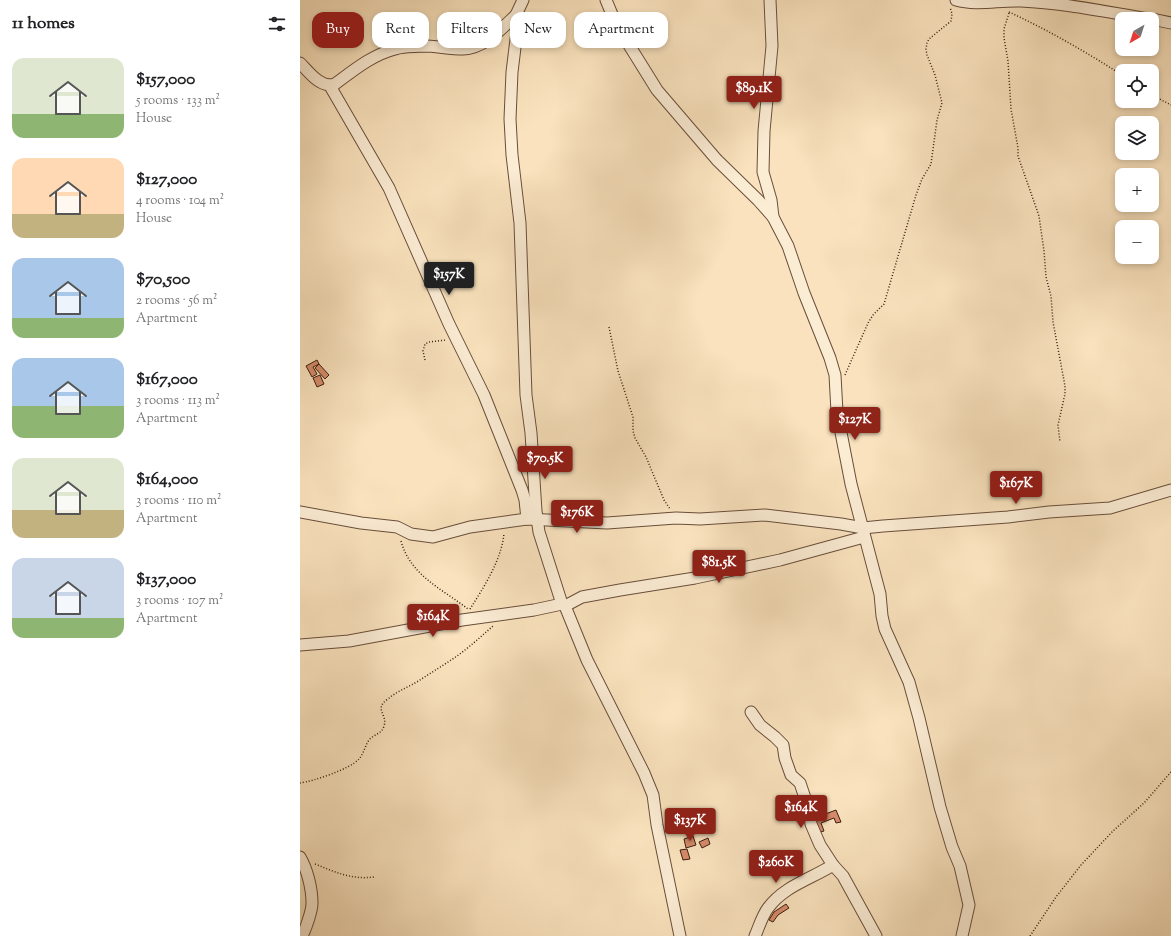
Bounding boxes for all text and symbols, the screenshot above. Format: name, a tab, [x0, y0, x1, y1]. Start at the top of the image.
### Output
text: 11 homes	[12, 12, 75, 36]
chip: Buy	[312, 12, 364, 48]
chip: Rent	[372, 12, 429, 48]
chip: Filters	[437, 12, 502, 48]
chip: New	[510, 12, 566, 48]
chip: Apartment	[574, 12, 668, 48]
north arrow	[1115, 12, 1159, 56]
map controls	[1115, 12, 1159, 264]
icon: filters	[266, 13, 288, 35]
button: locate	[1115, 64, 1159, 108]
text: $157,000	[136, 68, 195, 92]
icon: home	[44, 74, 92, 122]
pin: $89.1K	[721, 76, 787, 110]
text: $89.1K	[736, 80, 772, 98]
text: 5 rooms · 133 m²	[136, 92, 220, 110]
text: House	[136, 110, 172, 128]
button: layers	[1115, 116, 1159, 160]
text: $127,000	[136, 168, 197, 192]
button: +	[1115, 168, 1159, 212]
icon: home	[44, 174, 92, 222]
text: 4 rooms · 104 m²	[136, 192, 224, 210]
text: House	[136, 210, 172, 228]
button: −	[1115, 220, 1159, 264]
pin: $157K	[421, 262, 477, 296]
text: $157K	[433, 266, 465, 284]
text: $70,500	[136, 268, 190, 292]
icon: home	[44, 274, 92, 322]
text: 2 rooms · 56 m²	[136, 292, 217, 310]
text: Apartment	[136, 310, 197, 328]
text: $167,000	[136, 368, 198, 392]
icon: home	[44, 374, 92, 422]
text: 3 rooms · 113 m²	[136, 392, 220, 410]
pin: $127K	[827, 407, 883, 441]
text: Apartment	[136, 410, 197, 428]
text: $127K	[838, 411, 872, 429]
pin: $70.5K	[512, 446, 578, 480]
text: $70.5K	[527, 450, 563, 468]
text: $164,000	[136, 468, 198, 492]
pin: $167K	[988, 471, 1044, 505]
icon: home	[44, 474, 92, 522]
text: $167K	[999, 475, 1033, 493]
text: 3 rooms · 110 m²	[136, 492, 221, 510]
pin: $176K	[549, 500, 605, 534]
text: $176K	[560, 504, 594, 522]
text: Apartment	[136, 510, 197, 528]
pin: $81.5K	[686, 550, 752, 584]
text: $81.5K	[702, 554, 736, 572]
text: $137,000	[136, 568, 196, 592]
icon: home	[44, 574, 92, 622]
text: 3 rooms · 107 m²	[136, 592, 223, 610]
pin: $164K	[405, 604, 461, 638]
text: $164K	[416, 608, 450, 626]
text: Apartment	[136, 610, 197, 628]
pin: $164K	[773, 795, 829, 829]
text: $164K	[784, 799, 818, 817]
pin: $137K	[662, 808, 718, 842]
text: $137K	[674, 812, 706, 830]
pin: $260K	[748, 850, 804, 884]
text: $260K	[758, 854, 794, 872]

